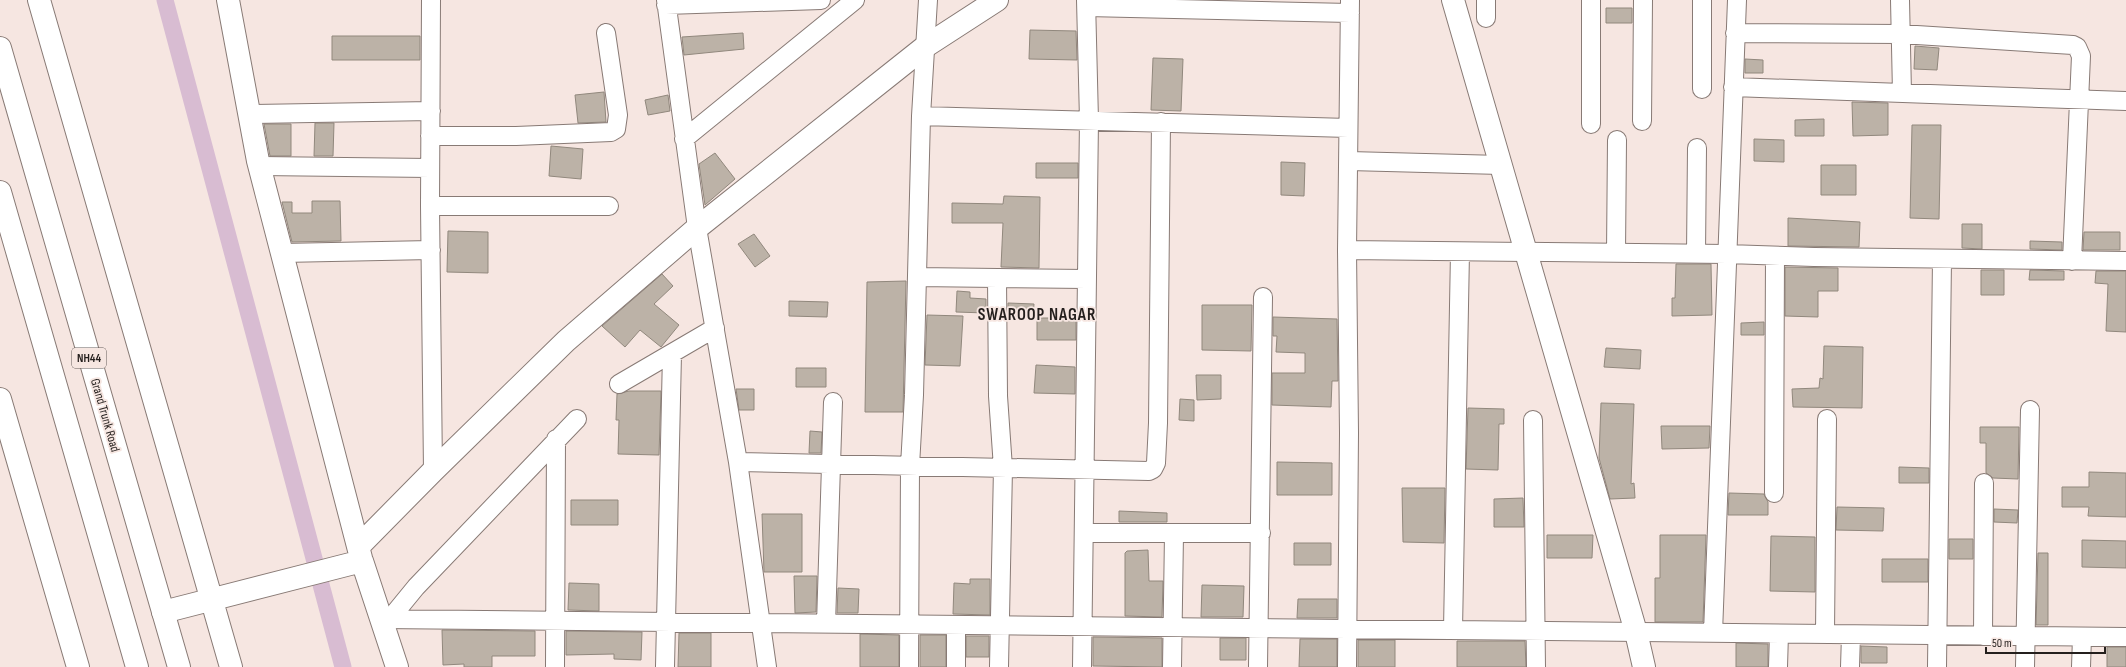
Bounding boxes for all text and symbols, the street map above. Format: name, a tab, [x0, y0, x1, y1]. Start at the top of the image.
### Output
district label: SWAROOP NAGAR	[978, 305, 1096, 325]
road number: NH44	[72, 348, 106, 368]
street label: Grand Trunk Road	[87, 377, 123, 454]
scale bar	[1986, 629, 2105, 655]
text: 50 m	[1992, 636, 2012, 651]

